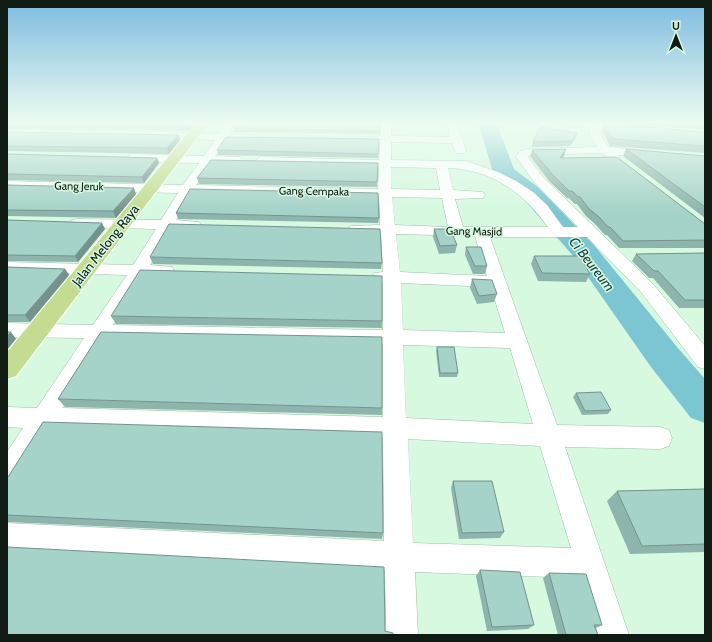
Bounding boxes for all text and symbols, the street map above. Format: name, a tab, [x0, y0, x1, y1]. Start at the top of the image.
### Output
north arrow	[656, 16, 696, 56]
text: U	[672, 19, 680, 33]
street label: Gang Jeruk	[54, 179, 104, 193]
street label: Gang Cempaka	[279, 183, 350, 199]
street label: Jalan Melong Raya	[68, 200, 142, 290]
street label: Gang Masjid	[446, 224, 502, 238]
water label: Ci Beureum	[565, 233, 619, 295]

